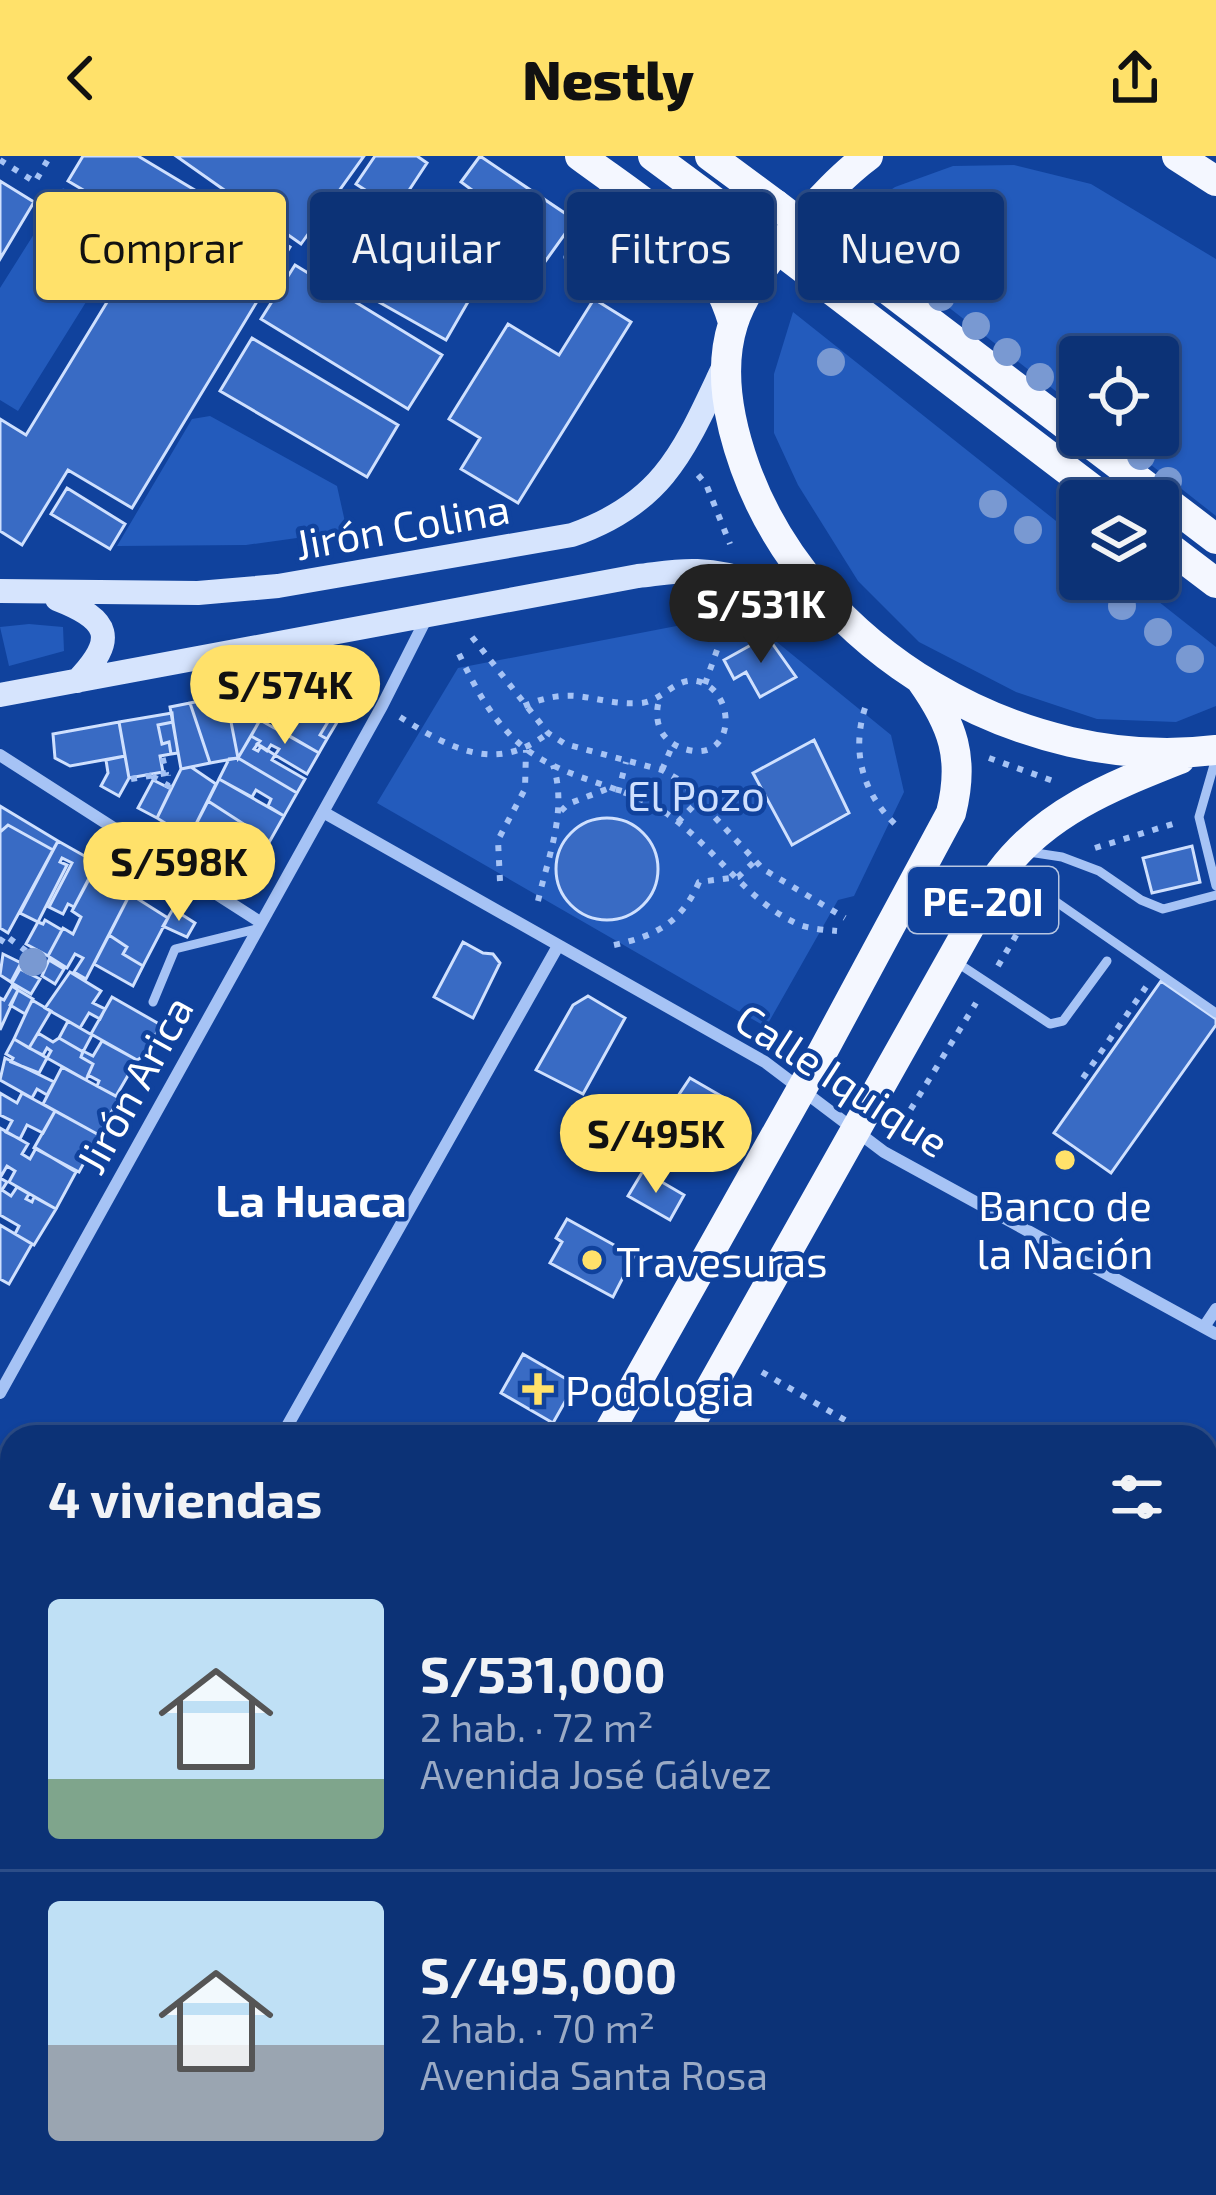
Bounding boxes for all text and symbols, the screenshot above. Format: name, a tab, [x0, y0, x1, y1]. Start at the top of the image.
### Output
icon: back	[48, 45, 114, 111]
icon: share	[1102, 45, 1168, 111]
text: Nestly	[522, 46, 694, 111]
chip: Comprar	[36, 192, 286, 300]
chip: Alquilar	[310, 192, 543, 300]
chip: Filtros	[567, 192, 774, 300]
chip: Nuevo	[798, 192, 1004, 300]
map controls	[1059, 336, 1179, 600]
button: locate	[1059, 336, 1179, 456]
button: layers	[1059, 480, 1179, 600]
street label: Jirón Colina	[291, 482, 513, 568]
pin: S/531K	[663, 564, 859, 666]
text: S/531K	[696, 579, 826, 626]
pin: S/574K	[187, 645, 383, 747]
text: S/574K	[217, 660, 353, 707]
park label: El Pozo	[627, 769, 765, 819]
pin: S/598K	[81, 822, 277, 924]
text: S/598K	[110, 837, 248, 884]
road number: PE-20I	[908, 867, 1058, 933]
street label: Jirón Arica	[64, 987, 202, 1181]
street label: Calle Iquique	[727, 992, 959, 1166]
pin: S/495K	[558, 1094, 754, 1196]
text: S/495K	[587, 1109, 725, 1156]
marker: Banco de la Nación	[1052, 1147, 1078, 1173]
district label: La Huaca	[215, 1172, 407, 1226]
place label: Banco de la Nación	[977, 1179, 1153, 1277]
place label: Travesuras	[616, 1235, 827, 1285]
marker: Travesuras	[579, 1247, 605, 1273]
place label: Podologia	[565, 1364, 755, 1414]
marker: Podologia	[522, 1373, 554, 1405]
icon: filters	[1104, 1464, 1170, 1530]
text: 4 viviendas	[48, 1467, 322, 1528]
text: S/531,000	[420, 1642, 666, 1703]
icon: home	[144, 1647, 288, 1791]
text: 2 hab. · 72 m²	[420, 1703, 653, 1750]
text: Avenida José Gálvez	[420, 1750, 772, 1797]
text: S/495,000	[420, 1943, 677, 2004]
icon: home	[144, 1949, 288, 2093]
text: 2 hab. · 70 m²	[420, 2004, 655, 2051]
text: Avenida Santa Rosa	[420, 2051, 768, 2098]

